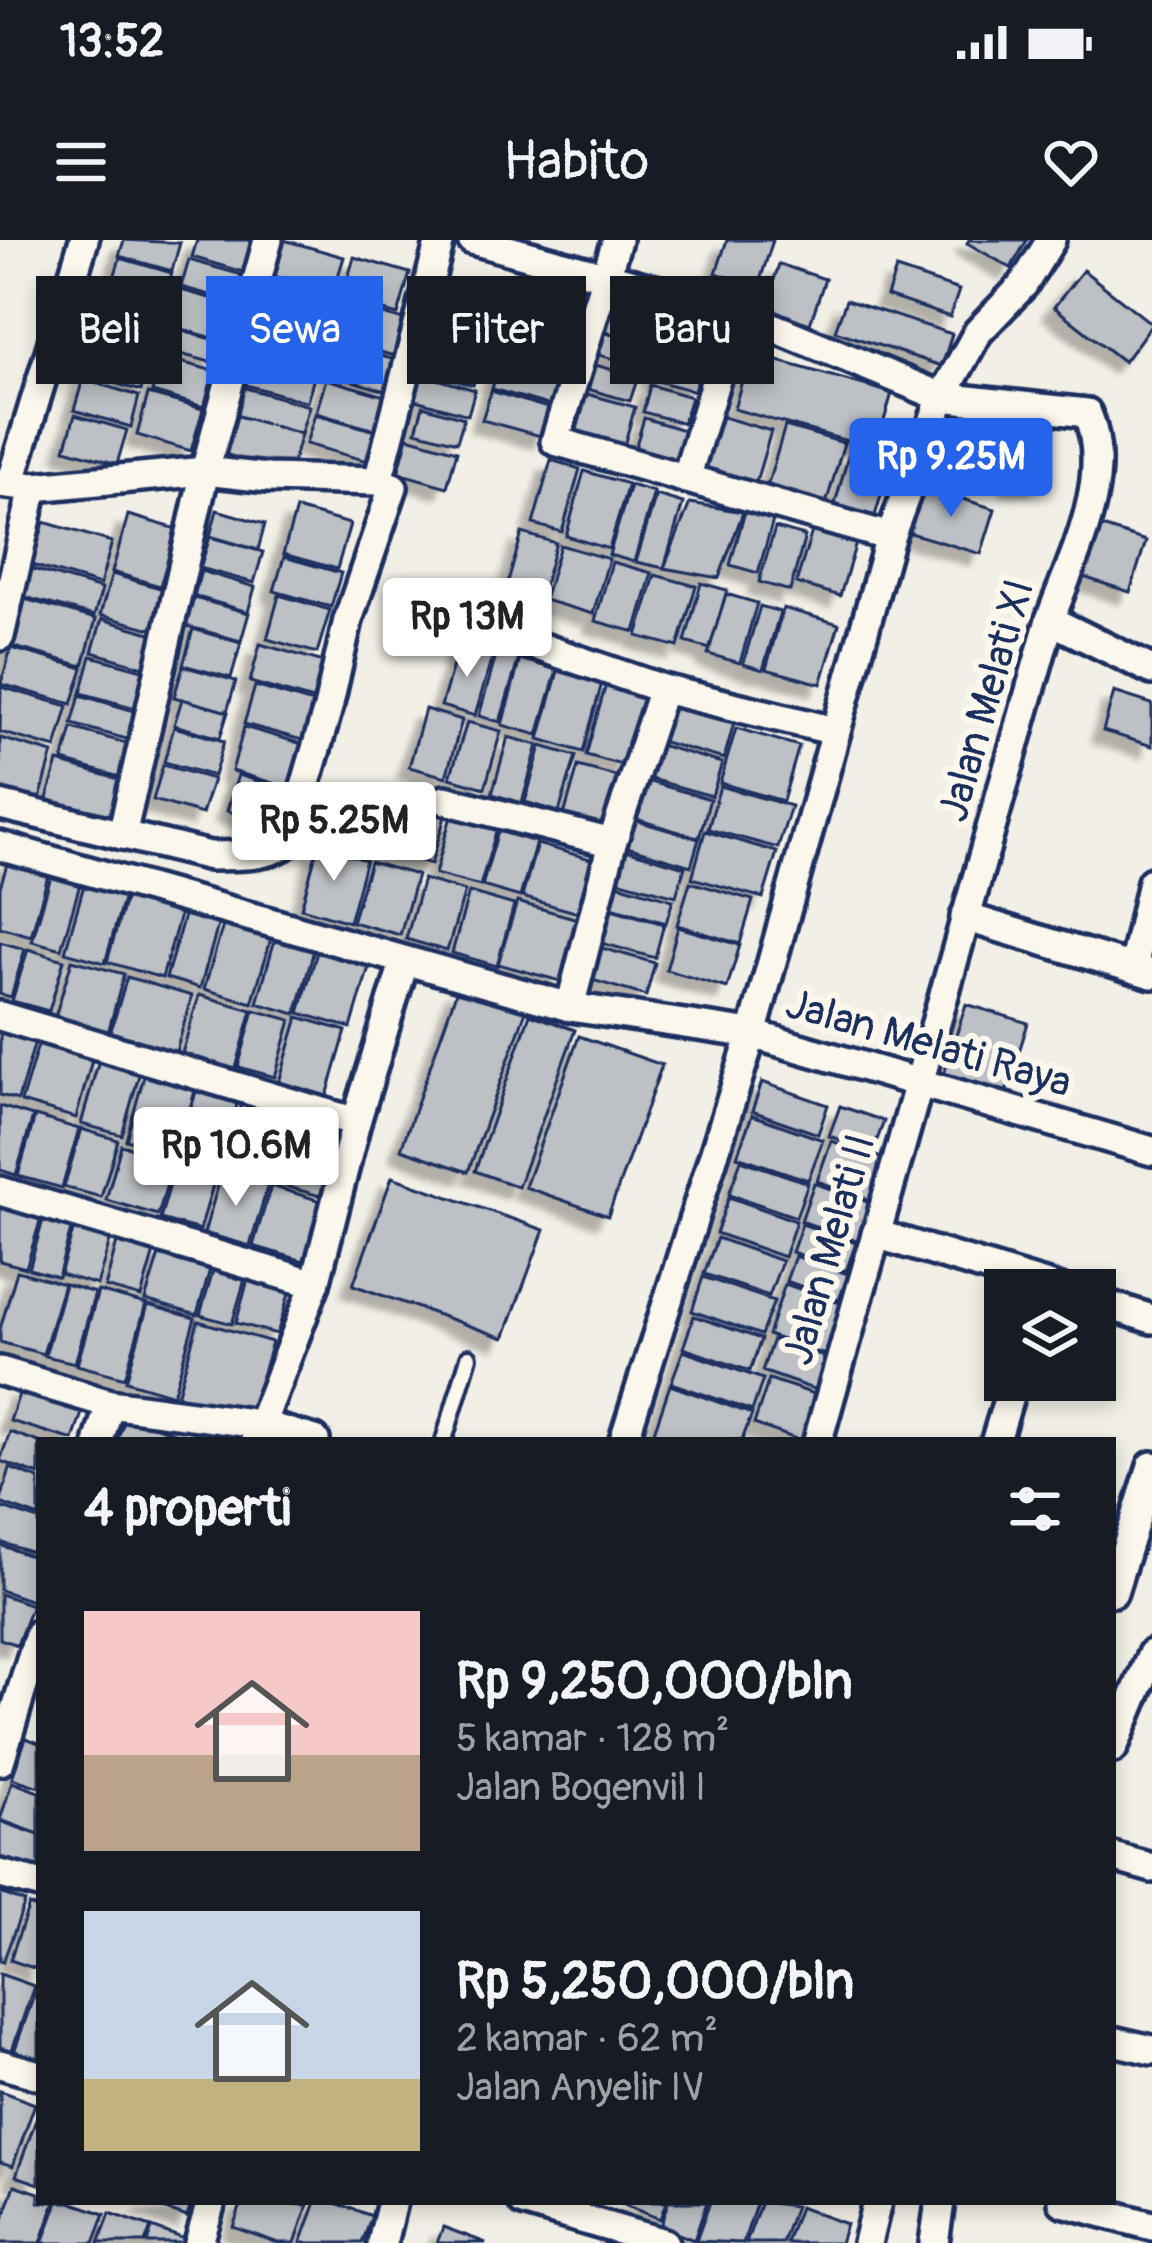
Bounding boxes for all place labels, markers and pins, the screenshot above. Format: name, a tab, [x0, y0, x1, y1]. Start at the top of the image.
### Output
pin: Rp 9.25M	[827, 418, 1075, 520]
pin: Rp 13M	[369, 578, 565, 680]
pin: Rp 5.25M	[210, 782, 458, 884]
pin: Rp 10.6M	[112, 1107, 360, 1209]

